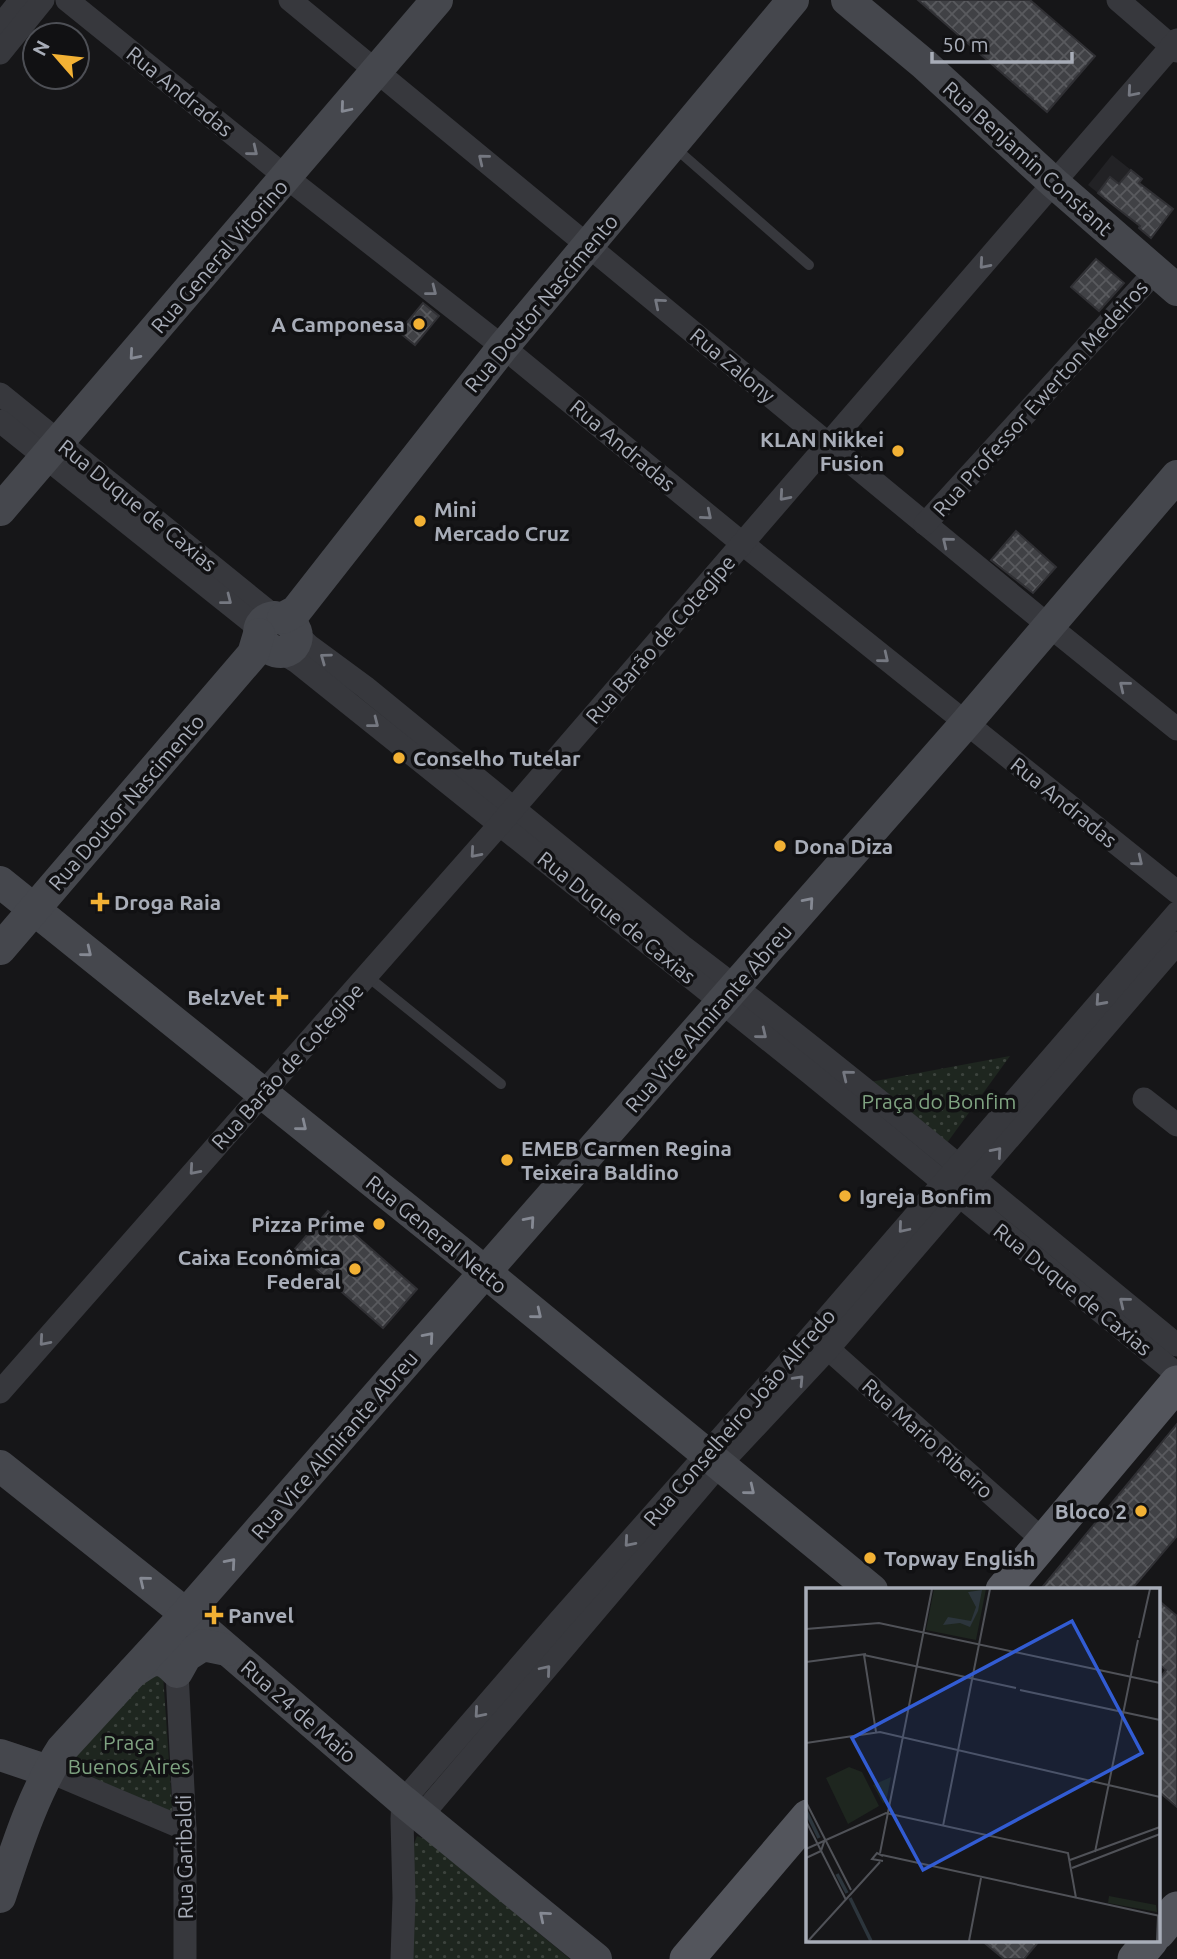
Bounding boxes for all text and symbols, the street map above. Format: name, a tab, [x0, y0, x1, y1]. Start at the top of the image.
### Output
north arrow	[21, 21, 91, 91]
scale bar	[932, 21, 1072, 65]
text: 50 m	[942, 32, 989, 56]
text: N	[28, 37, 54, 59]
street label: Rua Andradas	[122, 41, 238, 141]
street label: Rua Benjamin Constant	[939, 76, 1117, 240]
one-way arrow	[1128, 84, 1140, 97]
one-way arrow	[341, 100, 353, 113]
one-way arrow	[246, 142, 258, 155]
one-way arrow	[479, 155, 492, 167]
street label: Rua General Vitorino	[146, 174, 292, 338]
street label: Rua Doutor Nascimento	[459, 209, 623, 397]
one-way arrow	[980, 256, 992, 269]
street label: Rua Professor Ewerton Medeiros	[928, 275, 1152, 521]
one-way arrow	[425, 283, 437, 296]
one-way arrow	[654, 299, 667, 311]
place label: A Camponesa	[271, 312, 405, 336]
marker: A Camponesa	[411, 316, 427, 332]
street label: Rua Zalony	[686, 323, 780, 407]
one-way arrow	[130, 347, 142, 360]
street label: Rua Andradas	[566, 394, 680, 496]
place label: KLAN Nikkei Fusion	[760, 427, 884, 475]
street label: Rua Duque de Caxias	[54, 434, 222, 576]
marker: KLAN Nikkei Fusion	[890, 443, 906, 459]
one-way arrow	[780, 488, 792, 501]
place label: Mini Mercado Cruz	[434, 497, 569, 545]
one-way arrow	[698, 507, 711, 519]
marker: Mini Mercado Cruz	[412, 513, 428, 529]
one-way arrow	[943, 538, 955, 551]
street label: Rua Barão de Cotegipe	[580, 550, 740, 728]
one-way arrow	[219, 592, 231, 605]
one-way arrow	[876, 649, 888, 662]
one-way arrow	[320, 654, 333, 666]
one-way arrow	[1119, 682, 1132, 694]
street label: Rua Doutor Nascimento	[43, 709, 209, 895]
one-way arrow	[367, 714, 379, 727]
place label: Conselho Tutelar	[413, 746, 581, 770]
marker: Conselho Tutelar	[391, 750, 407, 766]
street label: Rua Andradas	[1006, 752, 1122, 852]
place label: Dona Diza	[794, 834, 893, 858]
marker: Dona Diza	[772, 838, 788, 854]
one-way arrow	[471, 845, 483, 858]
street label: Rua Duque de Caxias	[533, 846, 701, 988]
one-way arrow	[1130, 853, 1143, 865]
place label: Droga Raia	[114, 890, 221, 914]
marker: Droga Raia	[92, 894, 108, 910]
one-way arrow	[801, 897, 813, 910]
street label: Rua Vice Almirante Abreu	[620, 919, 796, 1117]
one-way arrow	[79, 944, 91, 957]
street label: Rua Barão de Cotegipe	[206, 978, 368, 1154]
place label: BelzVet	[187, 985, 265, 1009]
marker: BelzVet	[271, 989, 287, 1005]
one-way arrow	[1096, 993, 1108, 1006]
one-way arrow	[754, 1025, 766, 1038]
one-way arrow	[843, 1071, 855, 1084]
park label: Praça do Bonfim	[862, 1089, 1016, 1113]
one-way arrow	[294, 1118, 307, 1130]
place label: EMEB Carmen Regina Teixeira Baldino	[521, 1136, 732, 1184]
one-way arrow	[989, 1148, 1001, 1161]
marker: EMEB Carmen Regina Teixeira Baldino	[499, 1152, 515, 1168]
one-way arrow	[190, 1162, 202, 1175]
street label: Rua General Netto	[362, 1170, 512, 1298]
place label: Igreja Bonfim	[859, 1184, 992, 1208]
marker: Igreja Bonfim	[837, 1188, 853, 1204]
place label: Pizza Prime	[251, 1212, 365, 1236]
marker: Pizza Prime	[371, 1216, 387, 1232]
one-way arrow	[522, 1216, 534, 1229]
street label: Rua Duque de Caxias	[989, 1218, 1157, 1360]
one-way arrow	[899, 1220, 911, 1233]
place label: Caixa Econômica Federal	[178, 1245, 341, 1293]
marker: Caixa Econômica Federal	[347, 1261, 363, 1277]
one-way arrow	[1120, 1297, 1132, 1310]
street label: Rua Conselheiro João Alfredo	[638, 1304, 840, 1530]
one-way arrow	[529, 1306, 541, 1319]
one-way arrow	[421, 1332, 433, 1345]
one-way arrow	[40, 1333, 52, 1346]
street label: Rua Vice Almirante Abreu	[246, 1346, 422, 1544]
street label: Rua Mario Ribeiro	[858, 1373, 998, 1503]
one-way arrow	[791, 1375, 804, 1388]
one-way arrow	[743, 1482, 755, 1495]
place label: Bloco 2	[1055, 1499, 1127, 1523]
marker: Bloco 2	[1133, 1503, 1149, 1519]
one-way arrow	[625, 1534, 637, 1547]
place label: Topway English	[884, 1546, 1035, 1570]
marker: Topway English	[862, 1550, 878, 1566]
one-way arrow	[222, 1558, 235, 1571]
one-way arrow	[139, 1577, 152, 1589]
inset map	[806, 1588, 1160, 1941]
place label: Panvel	[228, 1603, 294, 1627]
marker: Panvel	[206, 1607, 222, 1623]
street label: Rua 24 de Maio	[237, 1655, 361, 1767]
one-way arrow	[538, 1665, 550, 1678]
one-way arrow	[475, 1705, 487, 1718]
park label: Praça Buenos Aires	[68, 1730, 190, 1778]
street label: Rua Garibaldi	[171, 1795, 197, 1919]
one-way arrow	[539, 1911, 551, 1924]

